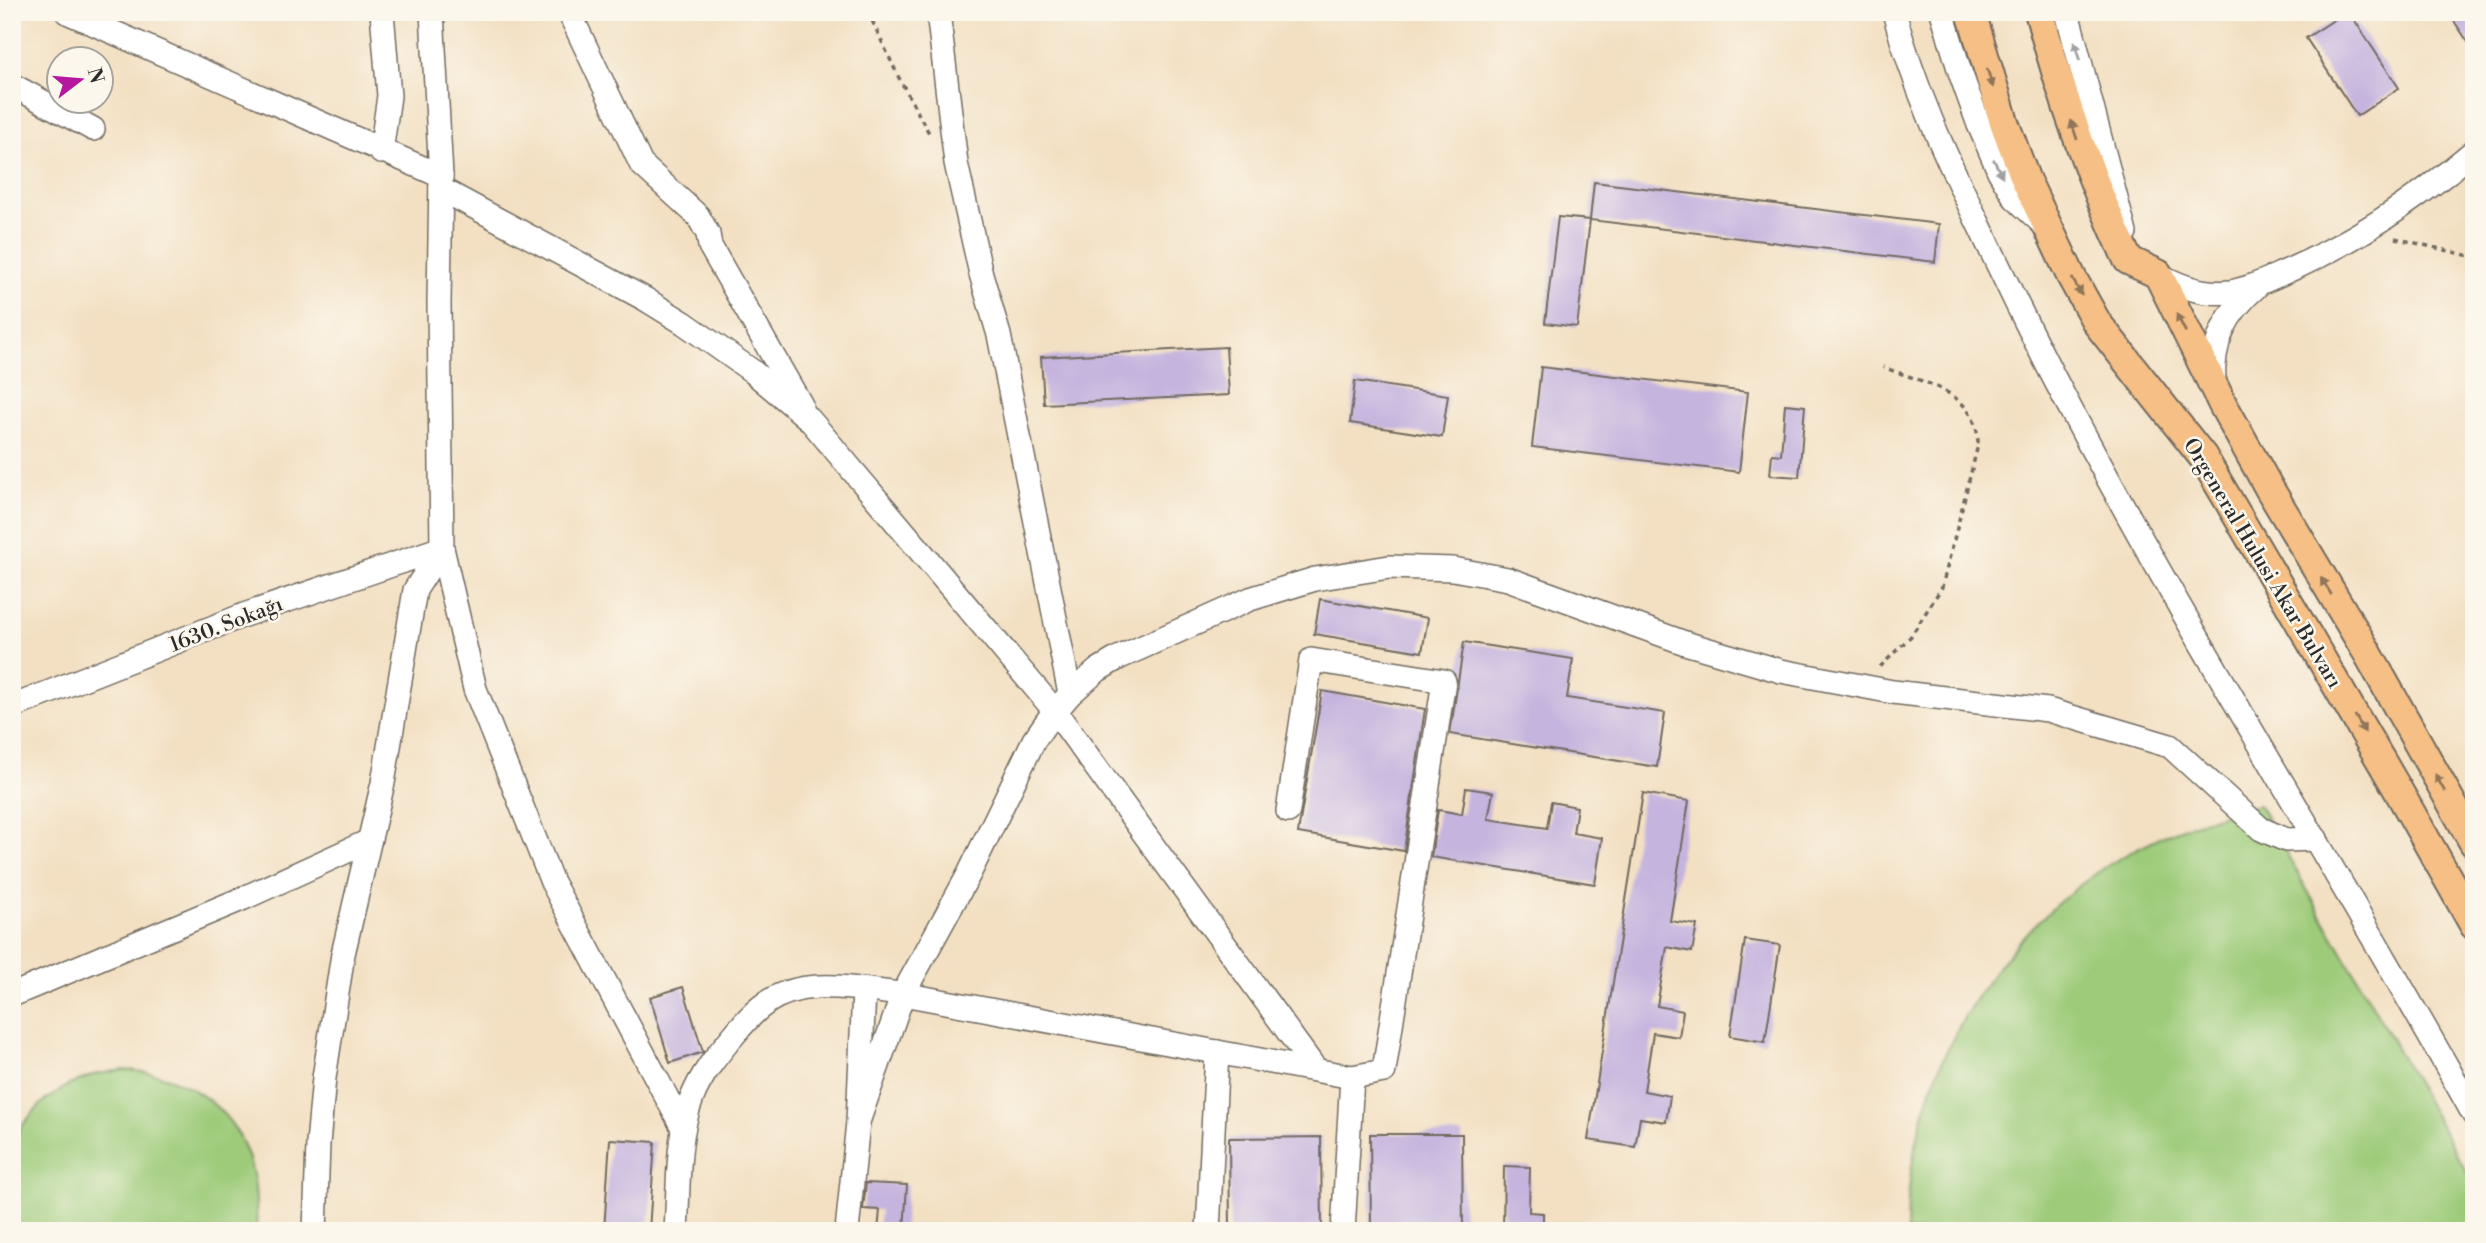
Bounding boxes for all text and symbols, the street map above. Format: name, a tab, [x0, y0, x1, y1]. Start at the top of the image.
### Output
one-way arrow	[2071, 40, 2082, 62]
north arrow	[46, 46, 116, 116]
text: N	[82, 65, 109, 86]
one-way arrow	[1985, 67, 1996, 88]
one-way arrow	[2068, 120, 2079, 141]
one-way arrow	[1993, 158, 2004, 178]
one-way arrow	[2071, 278, 2083, 297]
one-way arrow	[2176, 313, 2187, 333]
street label: Orgeneral Hulusi Akar Bulvarı	[2177, 434, 2347, 693]
one-way arrow	[2320, 577, 2333, 596]
street label: 1630. Sokağı	[166, 591, 287, 658]
one-way arrow	[2354, 714, 2366, 734]
one-way arrow	[2434, 773, 2446, 793]

